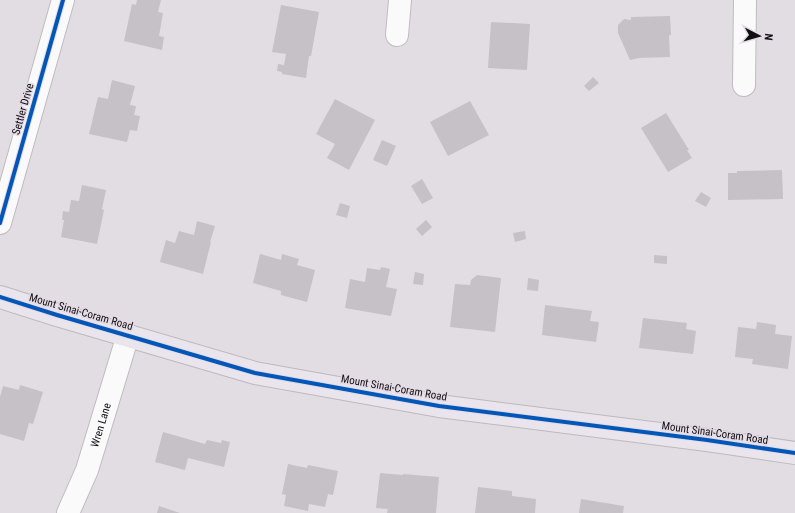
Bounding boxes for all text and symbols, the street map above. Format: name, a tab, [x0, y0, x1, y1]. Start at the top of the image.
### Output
north arrow	[739, 16, 779, 56]
text: N	[762, 33, 775, 41]
street label: Settler Drive	[9, 82, 37, 136]
street label: Mount Sinai-Coram Road	[28, 291, 134, 333]
street label: Mount Sinai-Coram Road	[340, 372, 448, 404]
street label: Wren Lane	[88, 401, 113, 449]
street label: Mount Sinai-Coram Road	[661, 419, 769, 447]

